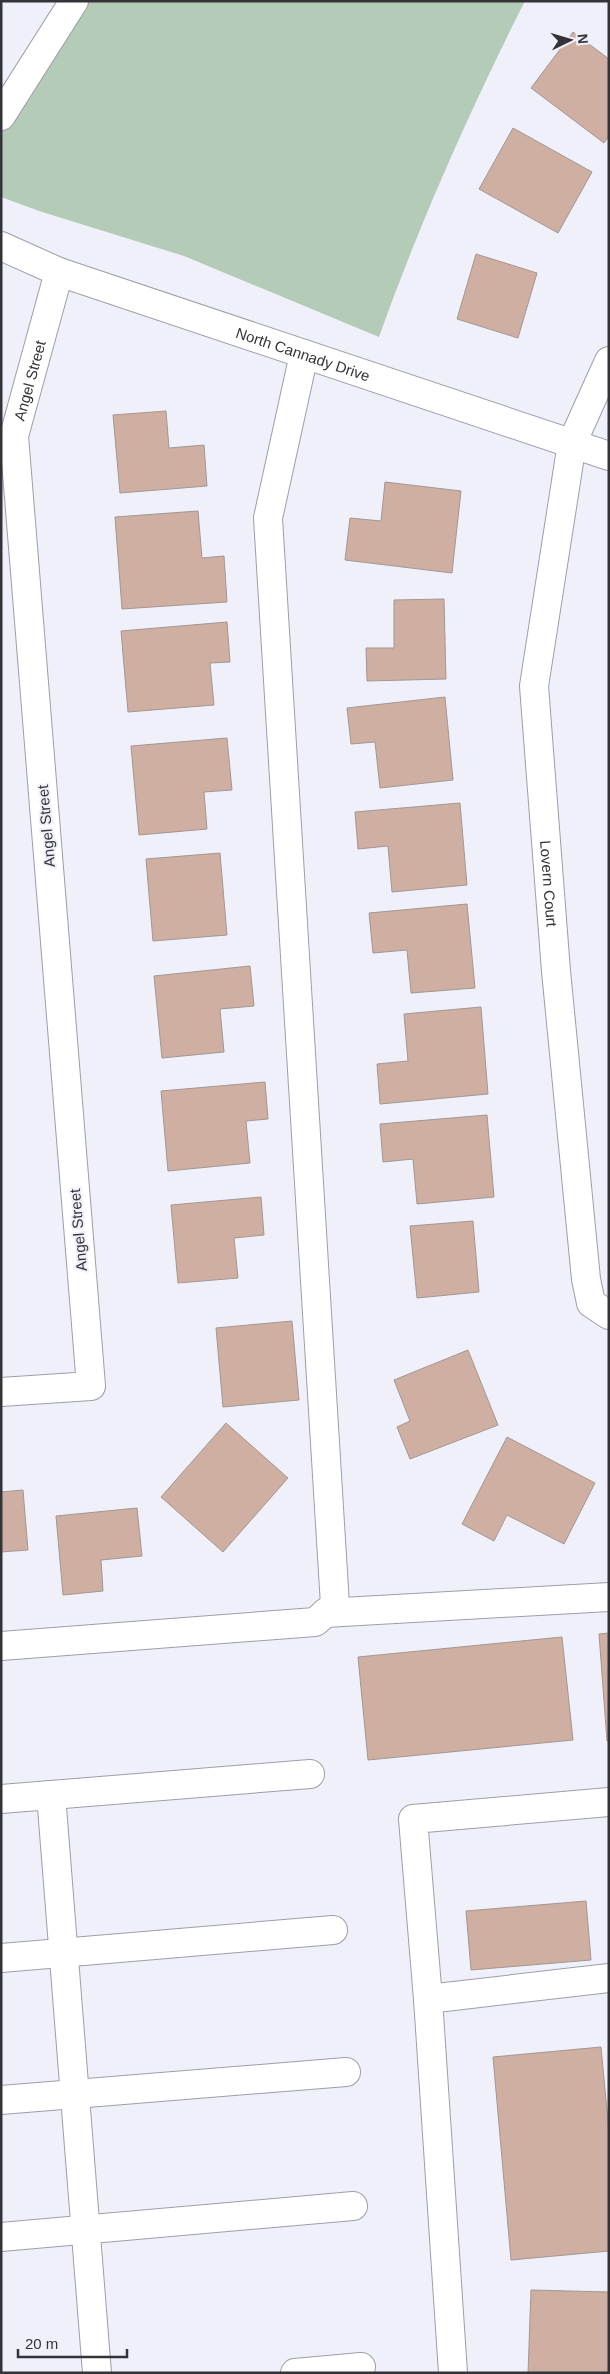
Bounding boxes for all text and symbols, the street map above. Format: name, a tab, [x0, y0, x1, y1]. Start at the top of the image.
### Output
north arrow	[545, 15, 595, 65]
text: N	[575, 33, 591, 45]
street label: North Cannady Drive	[234, 323, 372, 384]
street label: Angel Street	[10, 337, 49, 422]
street label: Angel Street	[34, 783, 58, 868]
street label: Lovern Court	[537, 840, 561, 928]
street label: Angel Street	[66, 1187, 90, 1272]
scale bar	[18, 2326, 126, 2358]
text: 20 m	[25, 2335, 58, 2352]

